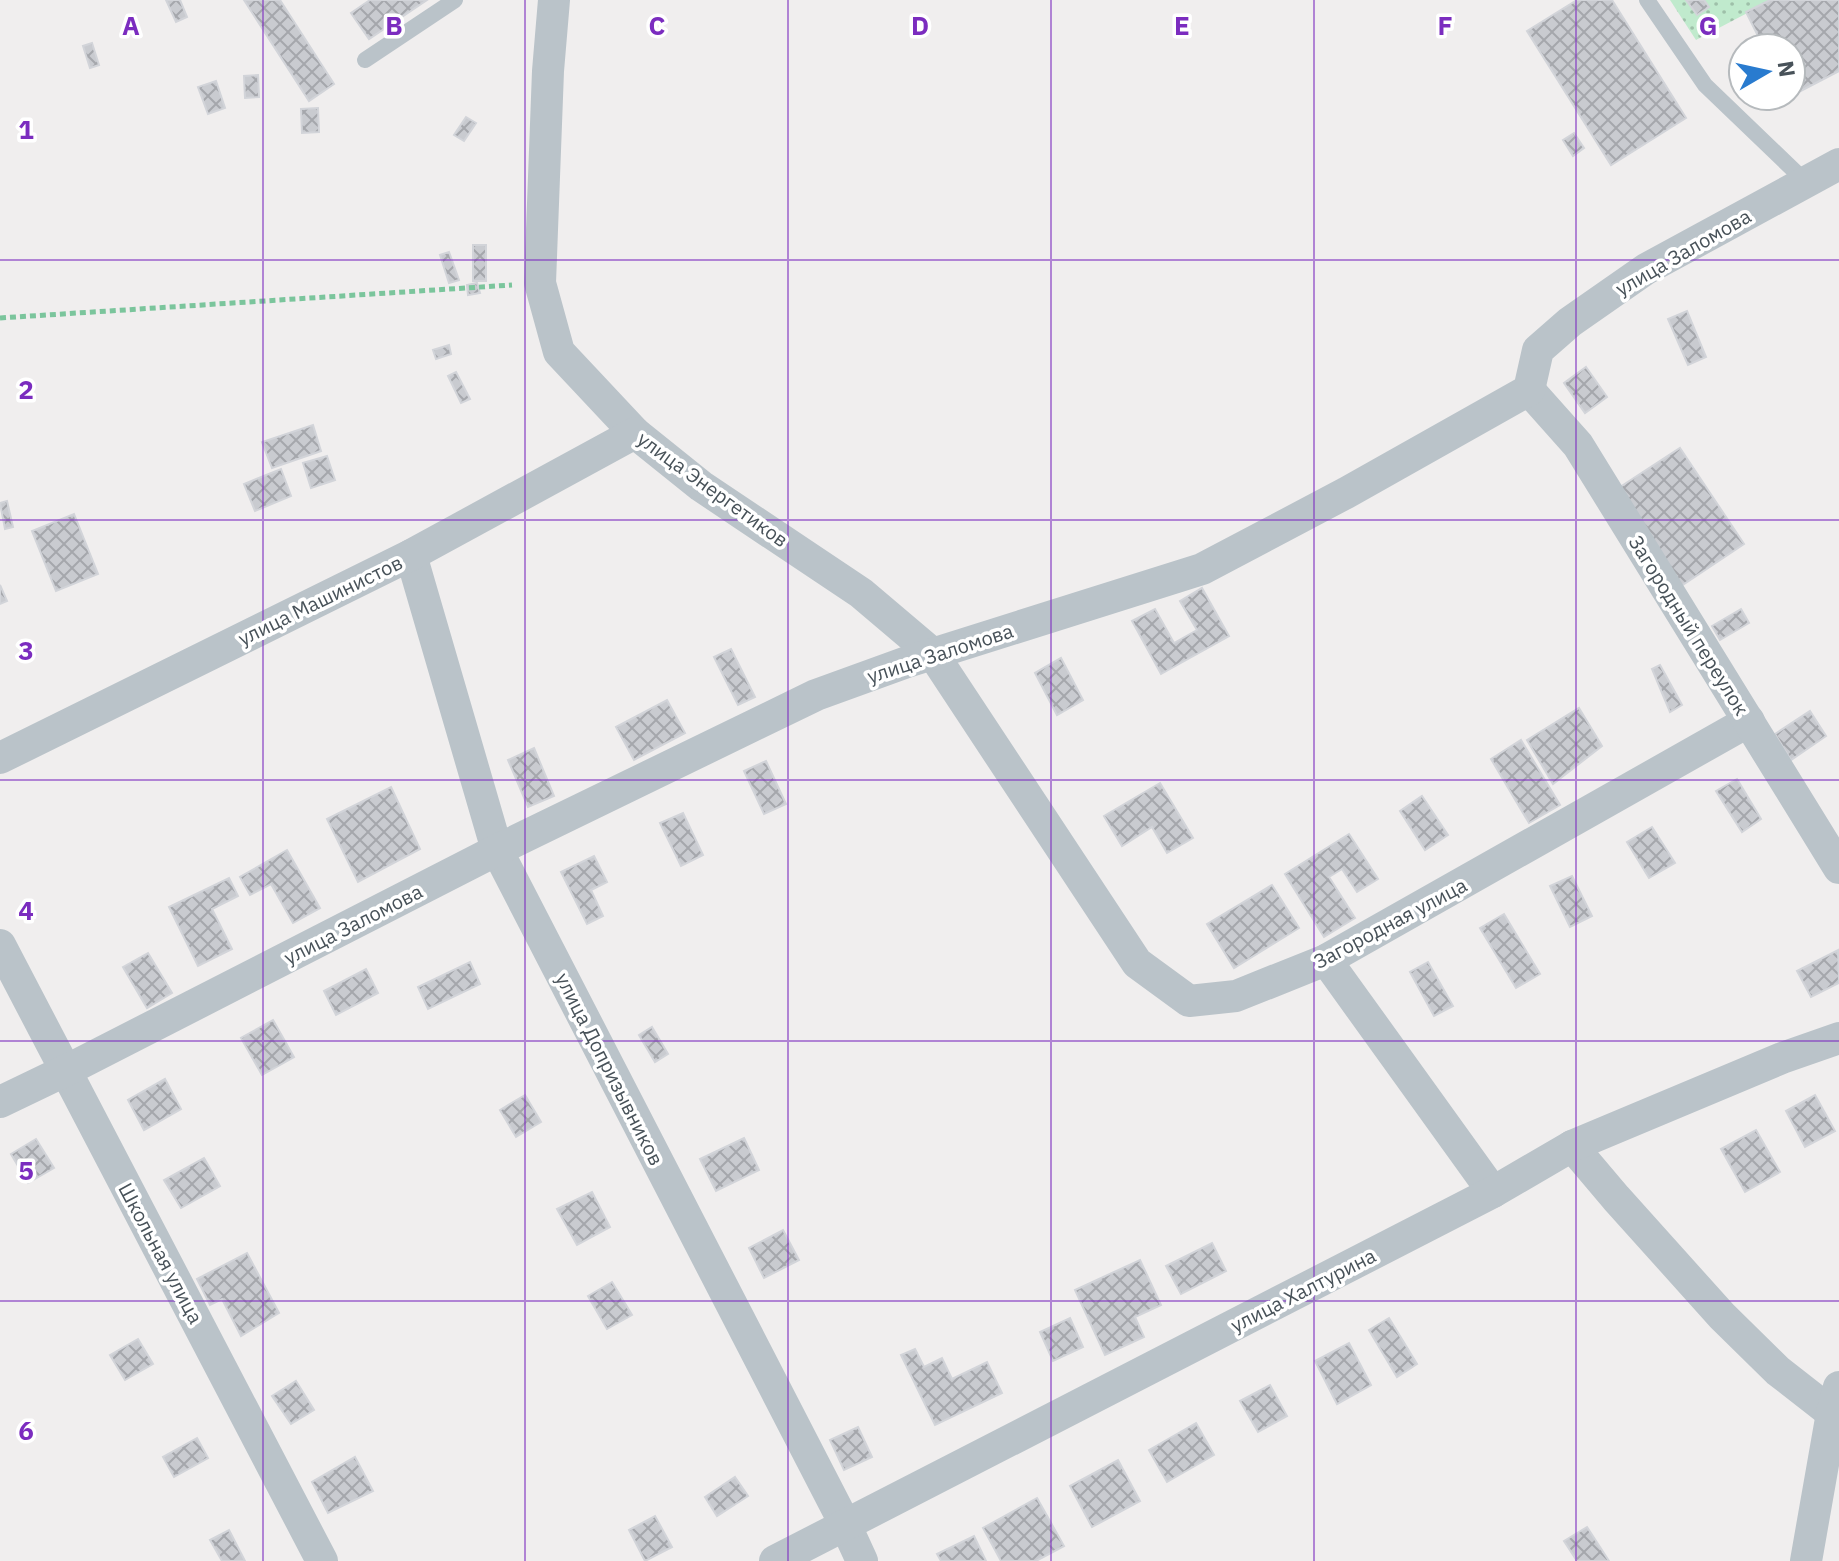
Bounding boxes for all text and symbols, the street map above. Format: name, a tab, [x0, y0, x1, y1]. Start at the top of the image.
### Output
text: A	[122, 8, 140, 42]
text: B	[385, 8, 403, 42]
text: C	[649, 8, 666, 42]
text: D	[911, 8, 929, 42]
text: E	[1174, 8, 1190, 42]
text: F	[1437, 8, 1453, 42]
text: G	[1699, 8, 1717, 42]
north arrow	[1727, 32, 1807, 112]
text: N	[1772, 59, 1803, 79]
text: 1	[18, 112, 34, 146]
street label: улица Заломова	[1610, 202, 1756, 302]
text: 2	[18, 372, 34, 406]
street label: улица Энергетиков	[632, 425, 794, 553]
street label: Загородный переулок	[1623, 530, 1755, 720]
street label: улица Машинистов	[233, 548, 407, 652]
street label: улица Заломова	[863, 617, 1017, 689]
text: 3	[18, 633, 34, 667]
street label: Загородная улица	[1309, 871, 1472, 975]
street label: улица Заломова	[279, 877, 427, 971]
text: 4	[18, 893, 34, 927]
street label: улица Допризывников	[550, 968, 670, 1170]
text: 5	[18, 1153, 34, 1187]
street label: Школьная улица	[112, 1178, 210, 1328]
street label: улица Халтурина	[1226, 1242, 1381, 1338]
text: 6	[18, 1413, 34, 1447]

